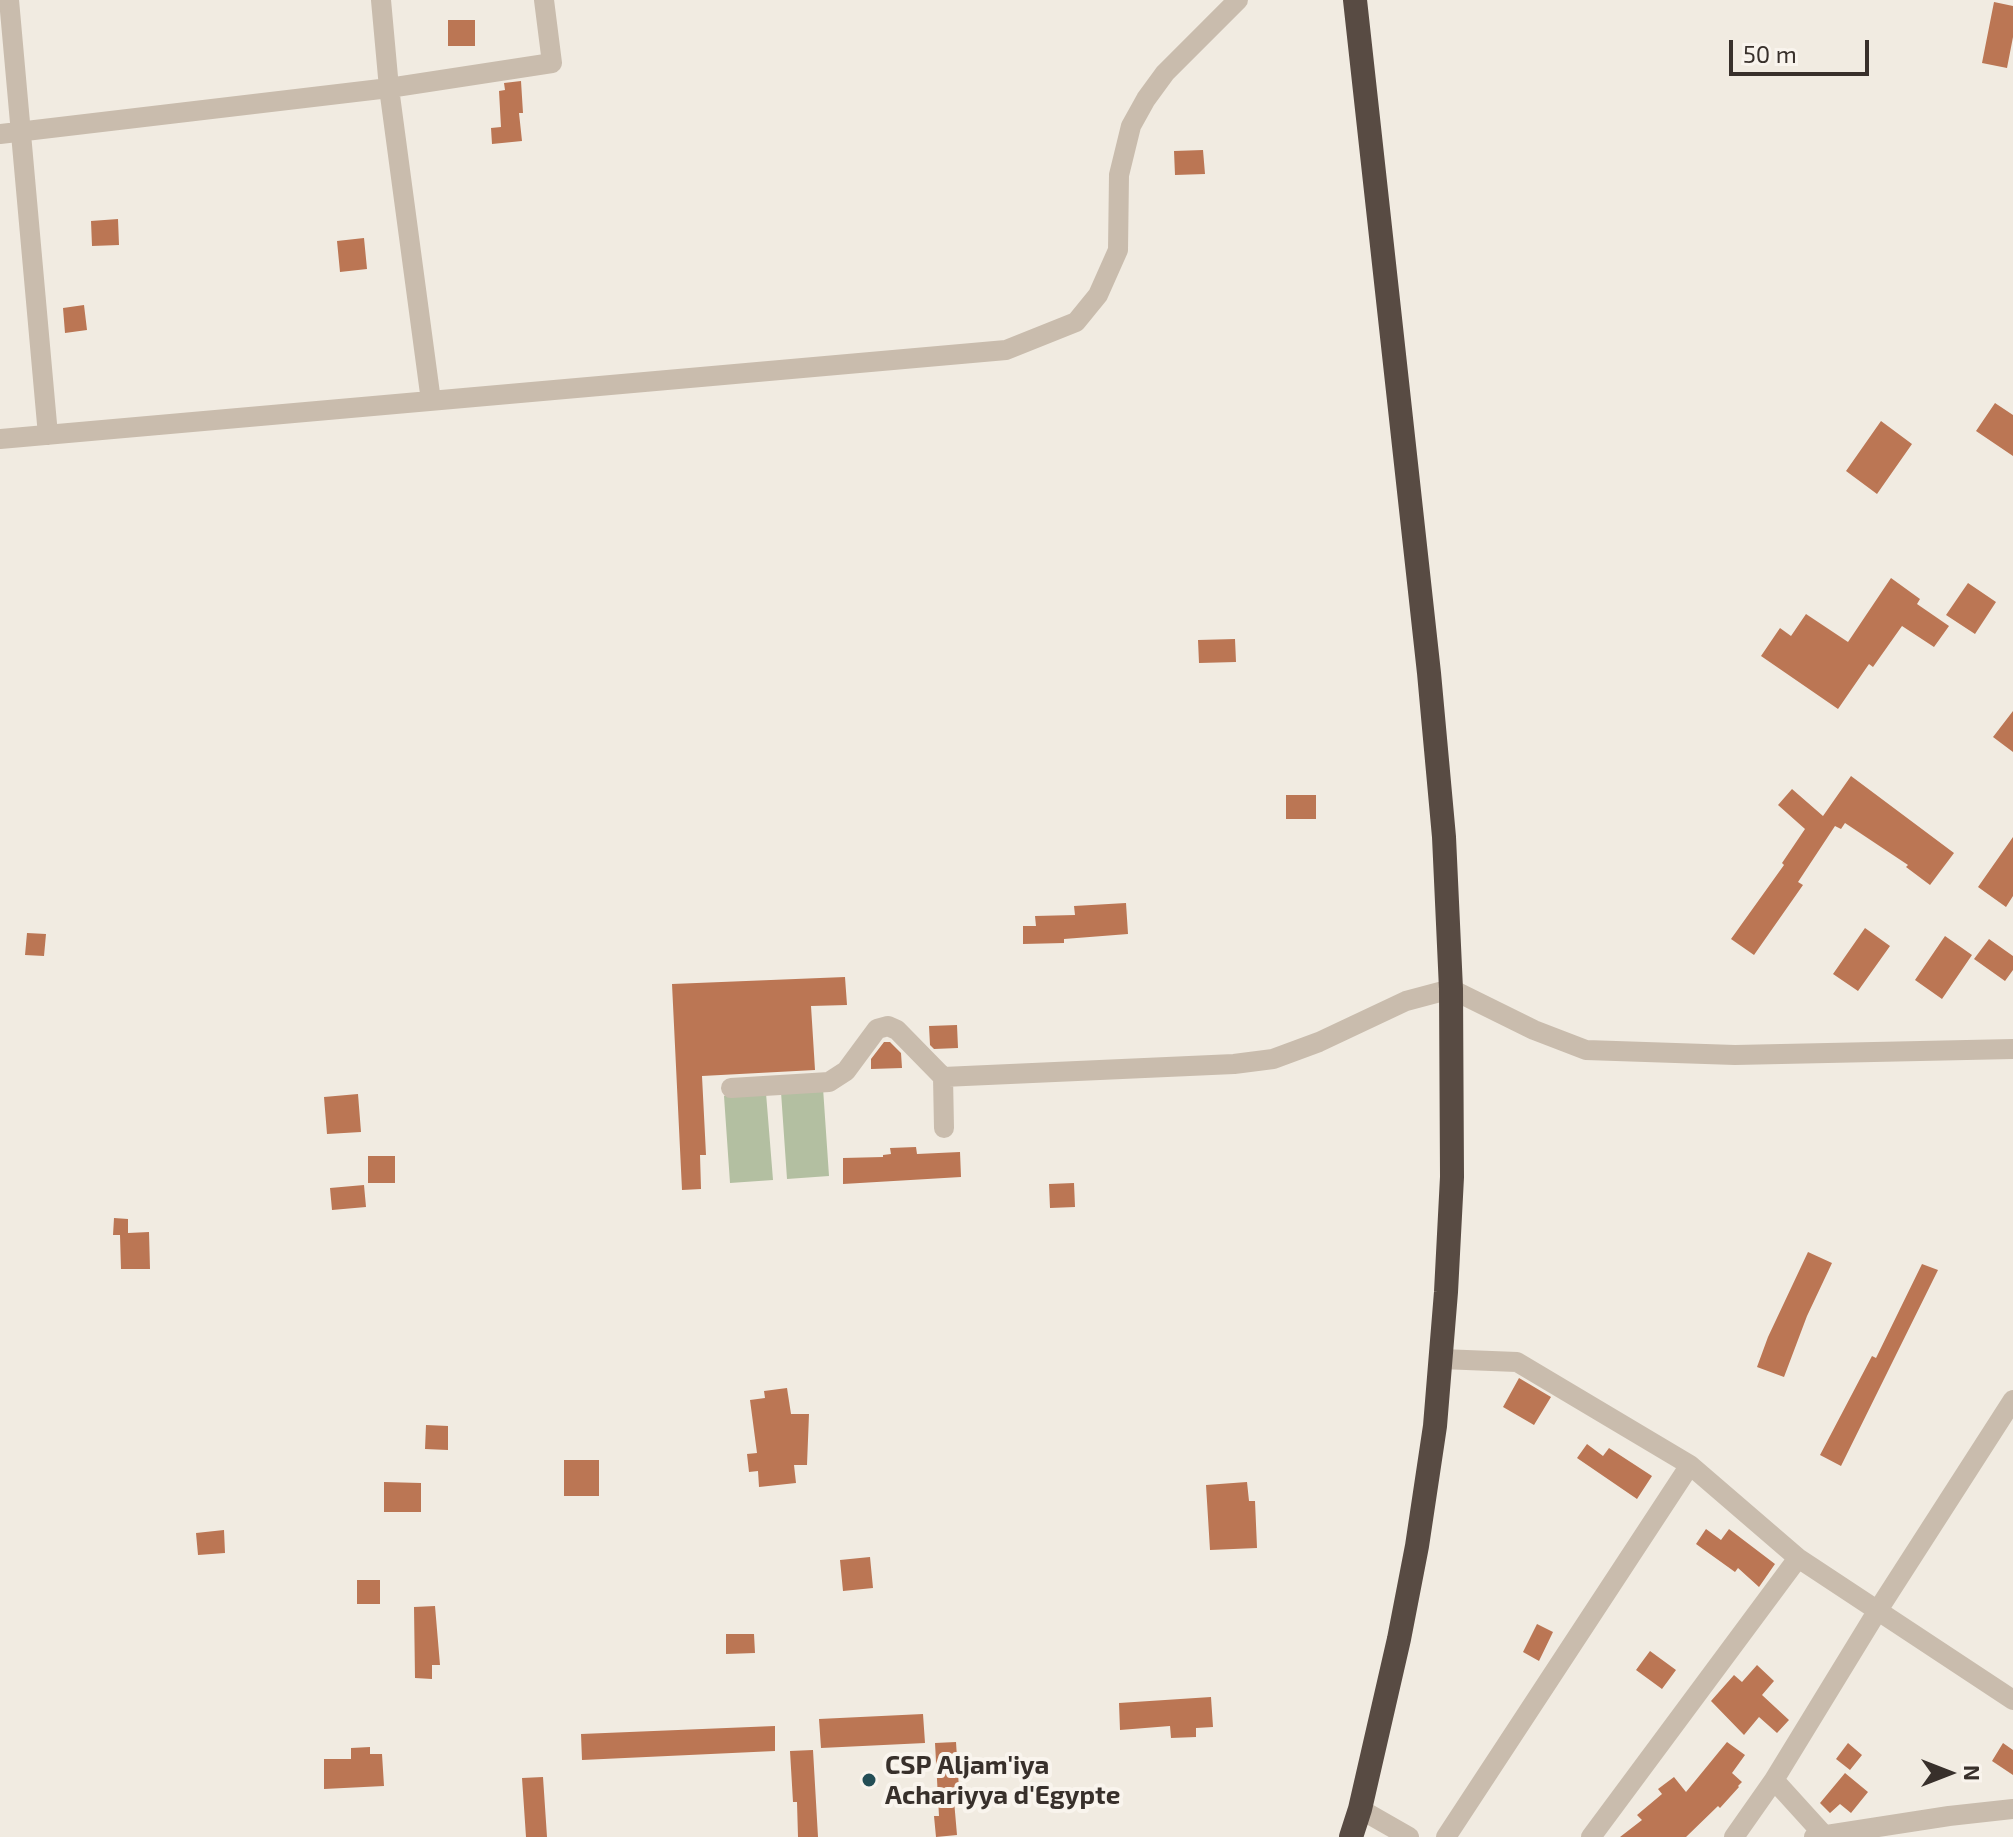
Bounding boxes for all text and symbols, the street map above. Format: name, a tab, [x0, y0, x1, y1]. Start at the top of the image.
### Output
scale bar	[1733, 24, 1873, 74]
text: 50 m	[1743, 39, 1797, 68]
north arrow	[1909, 1733, 1989, 1813]
place label: CSP Aljam'iya Achariyya d'Egypte	[885, 1749, 1120, 1810]
text: N	[1960, 1765, 1986, 1781]
marker: CSP Aljam'iya Achariyya d'Egypte	[860, 1771, 878, 1789]

